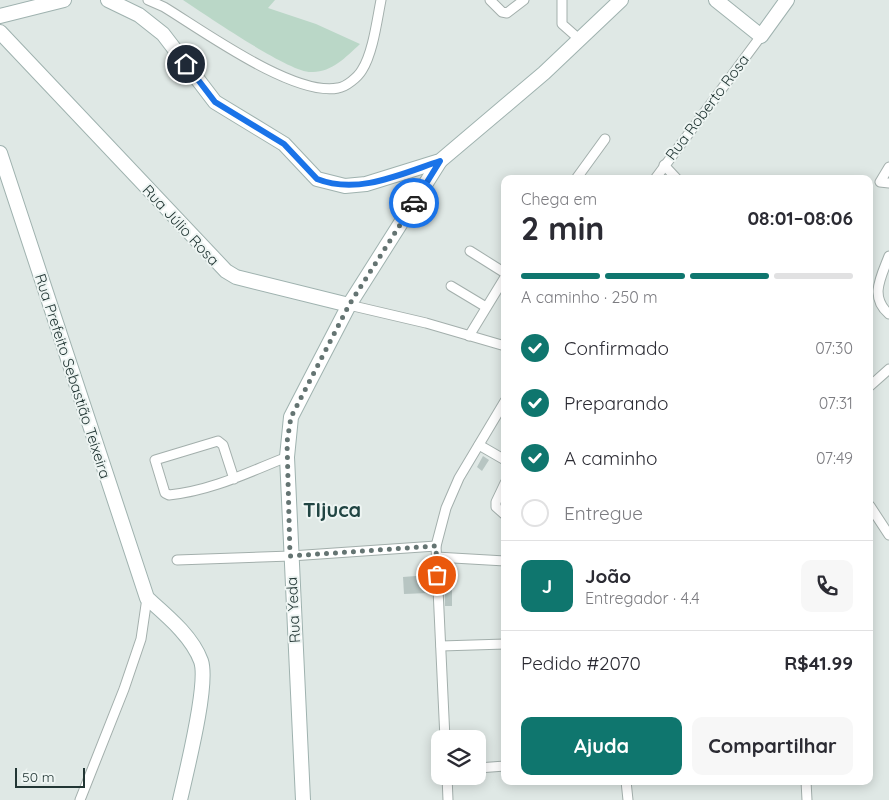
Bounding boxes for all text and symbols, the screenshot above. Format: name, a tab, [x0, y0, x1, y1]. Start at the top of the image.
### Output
pin	[165, 43, 207, 85]
icon: home	[172, 50, 200, 78]
street label: Rua Roberto Rosa	[661, 50, 753, 164]
courier	[389, 178, 439, 228]
street label: Rua Júlio Rosa	[139, 181, 223, 269]
icon: car	[400, 189, 428, 217]
text: Chega em	[521, 189, 597, 209]
text: 08:01–08:06	[747, 206, 853, 230]
text: 2 min	[521, 208, 604, 248]
street label: Rua Prefeito Sebastião Teixeira	[31, 271, 115, 481]
text: A caminho · 250 m	[521, 287, 658, 307]
icon: check	[521, 334, 549, 362]
text: Confirmado	[564, 336, 669, 360]
text: 07:30	[815, 338, 853, 358]
icon: check	[521, 389, 549, 417]
text: Preparando	[564, 391, 669, 415]
text: 07:31	[819, 393, 853, 413]
icon: check	[521, 444, 549, 472]
text: A caminho	[564, 446, 657, 470]
text: 07:49	[816, 448, 853, 468]
district label: TIjuca	[303, 497, 361, 522]
text: Entregue	[564, 501, 643, 525]
pin	[416, 554, 458, 596]
button: phone	[801, 560, 853, 612]
icon: bag	[423, 561, 451, 589]
text: João	[585, 564, 631, 588]
text: J	[542, 574, 552, 598]
street label: Rua Yeda	[282, 577, 304, 643]
text: Entregador · 4.4	[585, 588, 700, 608]
text: Pedido #2070	[521, 651, 641, 675]
text: R$41.99	[784, 651, 853, 675]
button: Ajuda	[521, 717, 682, 775]
button: Compartilhar	[692, 717, 853, 775]
map controls	[431, 730, 486, 785]
button: layers	[431, 730, 486, 785]
scale bar	[15, 765, 85, 788]
text: 50 m	[22, 768, 55, 786]

